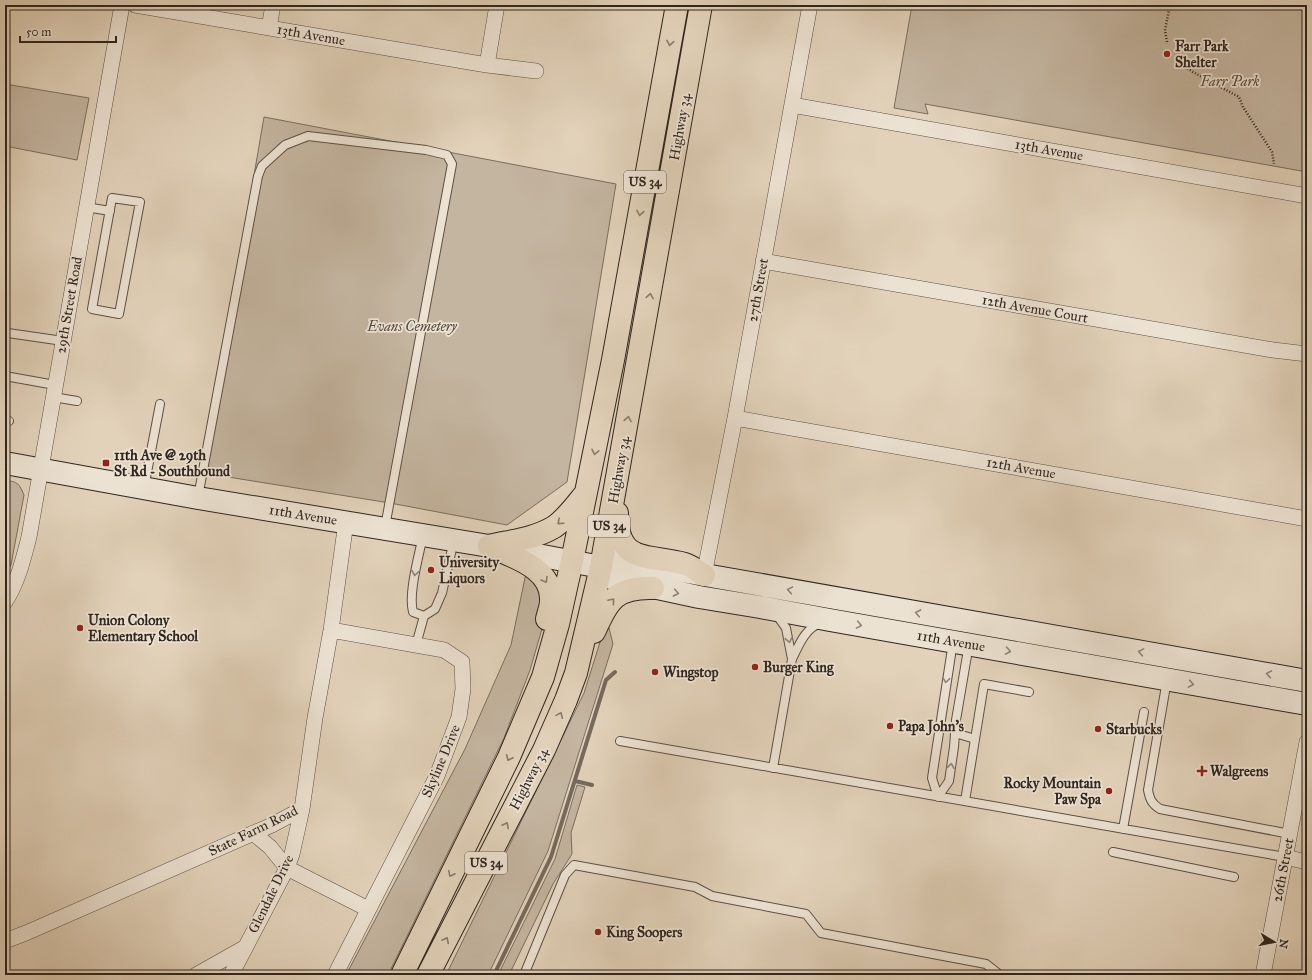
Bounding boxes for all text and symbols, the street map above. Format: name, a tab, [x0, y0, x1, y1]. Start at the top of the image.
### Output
scale bar	[20, 18, 116, 44]
street label: 13th Avenue	[276, 21, 347, 49]
text: 50 m	[26, 25, 51, 39]
place label: Farr Park Shelter	[1175, 38, 1229, 71]
one-way arrow	[666, 40, 675, 46]
marker: Farr Park Shelter	[1162, 49, 1172, 59]
park label: Farr Park	[1199, 73, 1260, 90]
street label: Highway 34	[666, 91, 694, 162]
street label: 13th Avenue	[1014, 136, 1085, 164]
road number: US 34	[624, 171, 666, 193]
one-way arrow	[636, 210, 644, 216]
street label: 29th Street Road	[52, 255, 86, 355]
street label: 27th Street	[744, 257, 772, 323]
street label: 12th Avenue Court	[981, 291, 1090, 327]
one-way arrow	[645, 293, 654, 300]
park label: Evans Cemetery	[366, 318, 458, 335]
one-way arrow	[624, 416, 632, 423]
street label: Highway 34	[605, 434, 633, 505]
place label: 11th Ave @ 29th St Rd - Southbound	[114, 447, 231, 480]
one-way arrow	[591, 449, 599, 455]
street label: 12th Avenue	[985, 454, 1057, 482]
marker: 11th Ave @ 29th St Rd - Southbound	[101, 458, 111, 468]
street label: 11th Avenue	[268, 501, 338, 529]
road number: US 34	[588, 515, 630, 537]
one-way arrow	[557, 517, 565, 525]
place label: University Liquors	[439, 554, 500, 588]
marker: University Liquors	[426, 565, 436, 575]
one-way arrow	[412, 570, 420, 576]
one-way arrow	[540, 576, 547, 583]
one-way arrow	[786, 587, 793, 595]
one-way arrow	[672, 588, 679, 596]
one-way arrow	[608, 599, 615, 606]
one-way arrow	[914, 609, 921, 618]
place label: Union Colony Elementary School	[88, 612, 199, 646]
one-way arrow	[855, 621, 862, 629]
marker: Union Colony Elementary School	[75, 623, 85, 633]
street label: 11th Avenue	[916, 627, 987, 655]
one-way arrow	[784, 637, 792, 643]
one-way arrow	[1004, 646, 1011, 655]
one-way arrow	[1137, 648, 1144, 657]
place label: Burger King	[763, 659, 834, 677]
marker: Burger King	[750, 662, 760, 672]
place label: Wingstop	[663, 664, 718, 682]
marker: Wingstop	[650, 667, 660, 677]
one-way arrow	[1265, 671, 1272, 679]
one-way arrow	[942, 677, 951, 683]
one-way arrow	[1188, 679, 1194, 687]
one-way arrow	[555, 711, 563, 719]
place label: Papa John's	[898, 718, 964, 736]
marker: Papa John's	[885, 721, 895, 731]
place label: Starbucks	[1106, 721, 1162, 738]
street label: Skyline Drive	[418, 722, 464, 800]
marker: Starbucks	[1093, 724, 1103, 734]
street label: Highway 34	[506, 744, 553, 813]
one-way arrow	[506, 753, 514, 761]
one-way arrow	[946, 763, 955, 769]
place label: Walgreens	[1210, 763, 1268, 781]
marker: Walgreens	[1197, 766, 1207, 776]
place label: Rocky Mountain Paw Spa	[1003, 775, 1102, 809]
marker: Rocky Mountain Paw Spa	[1104, 786, 1114, 796]
street label: State Farm Road	[206, 802, 300, 860]
one-way arrow	[501, 821, 508, 829]
street label: 26th Street	[1268, 837, 1298, 903]
street label: Glendale Drive	[245, 852, 297, 936]
road number: US 34	[465, 852, 507, 874]
one-way arrow	[448, 870, 456, 877]
north arrow	[1254, 922, 1294, 962]
place label: King Soopers	[606, 924, 682, 942]
marker: King Soopers	[593, 927, 603, 937]
one-way arrow	[441, 937, 449, 945]
text: N	[1276, 938, 1291, 950]

